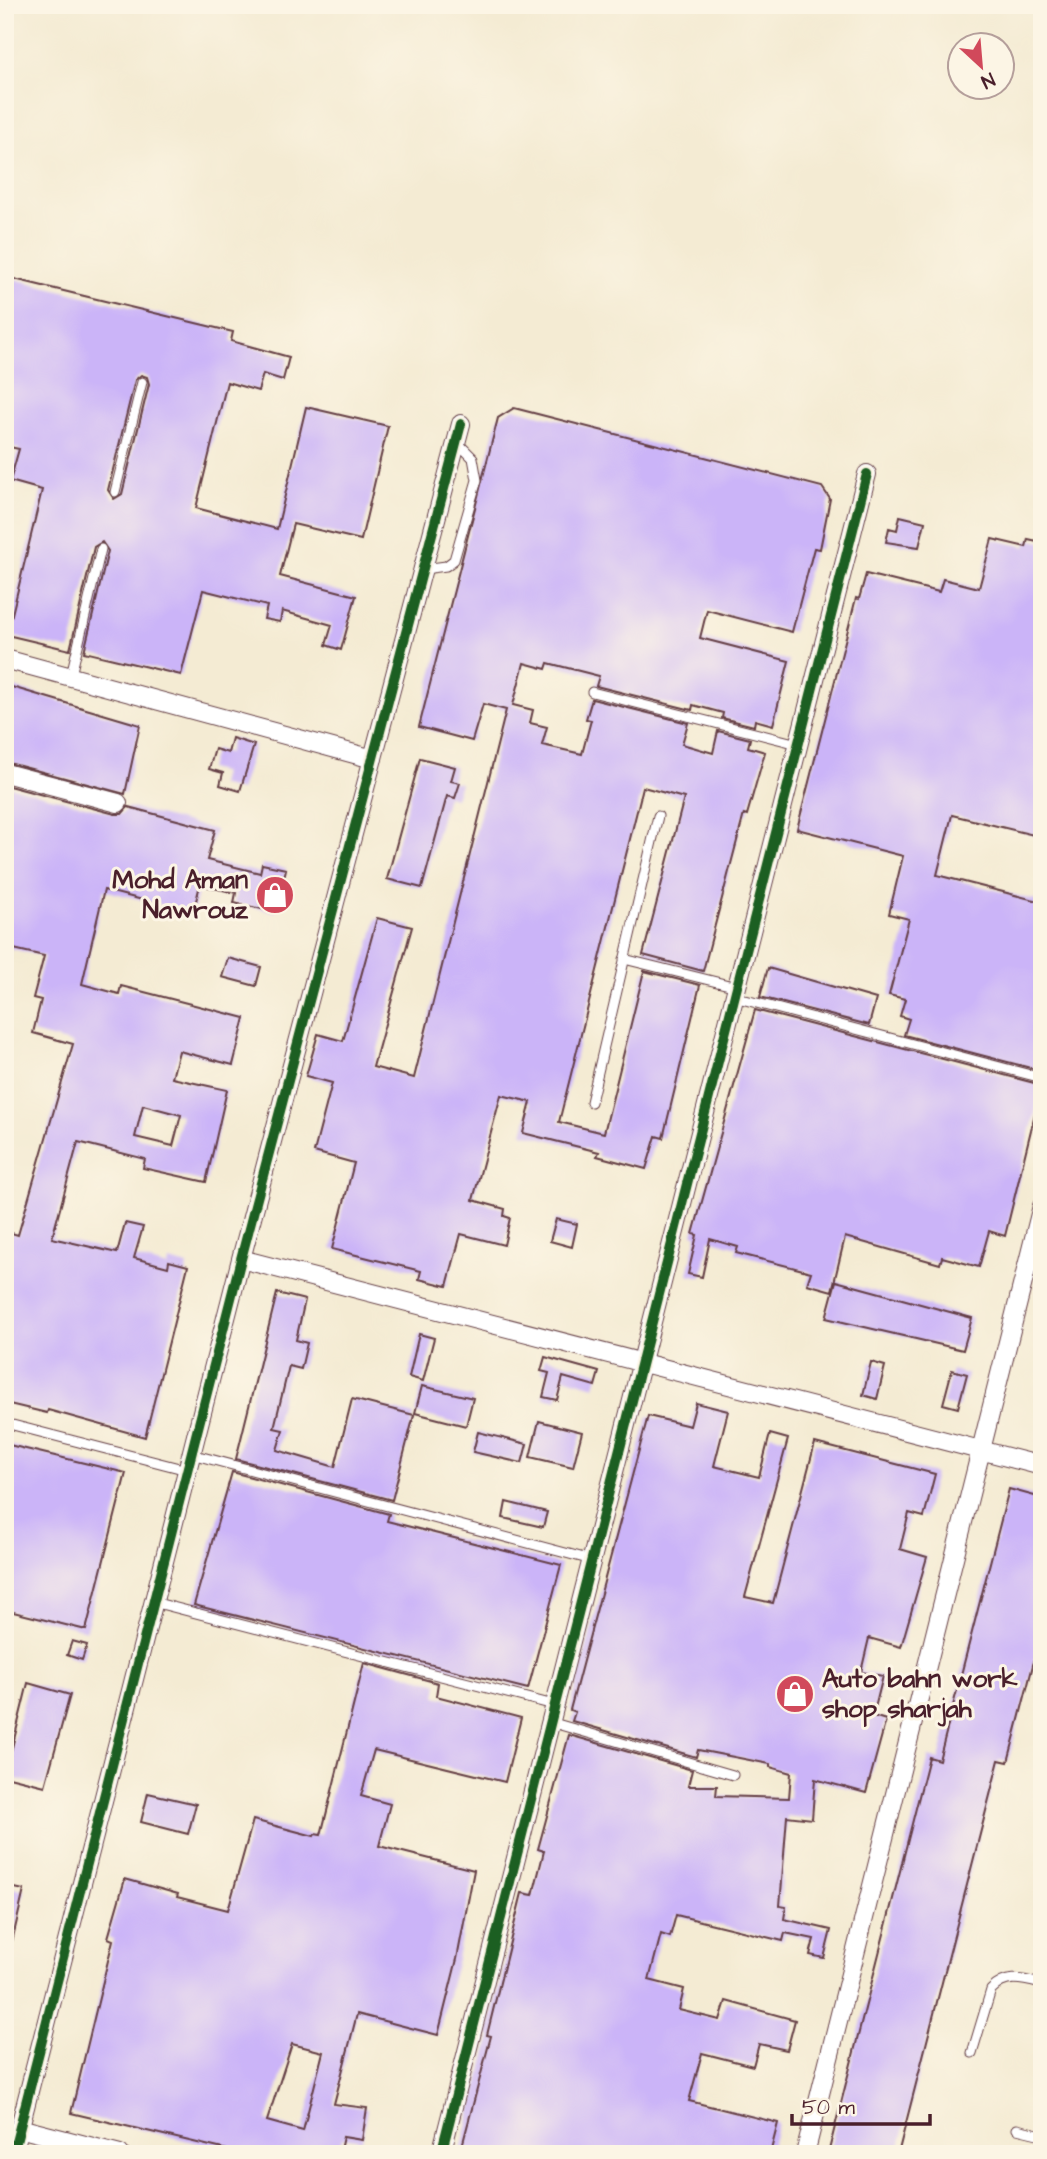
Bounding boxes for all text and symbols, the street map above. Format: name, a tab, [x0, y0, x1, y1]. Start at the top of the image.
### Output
north arrow	[946, 32, 1016, 102]
text: N	[976, 65, 999, 95]
place label: Mohd Aman Nawrouz	[112, 862, 249, 928]
shop icon: Mohd Aman Nawrouz	[254, 874, 296, 916]
place label: Auto bahn work shop sharjah	[822, 1661, 1019, 1727]
shop icon: Auto bahn work shop sharjah	[774, 1673, 816, 1715]
scale bar	[792, 2082, 930, 2126]
text: 50 m	[802, 2093, 856, 2122]

